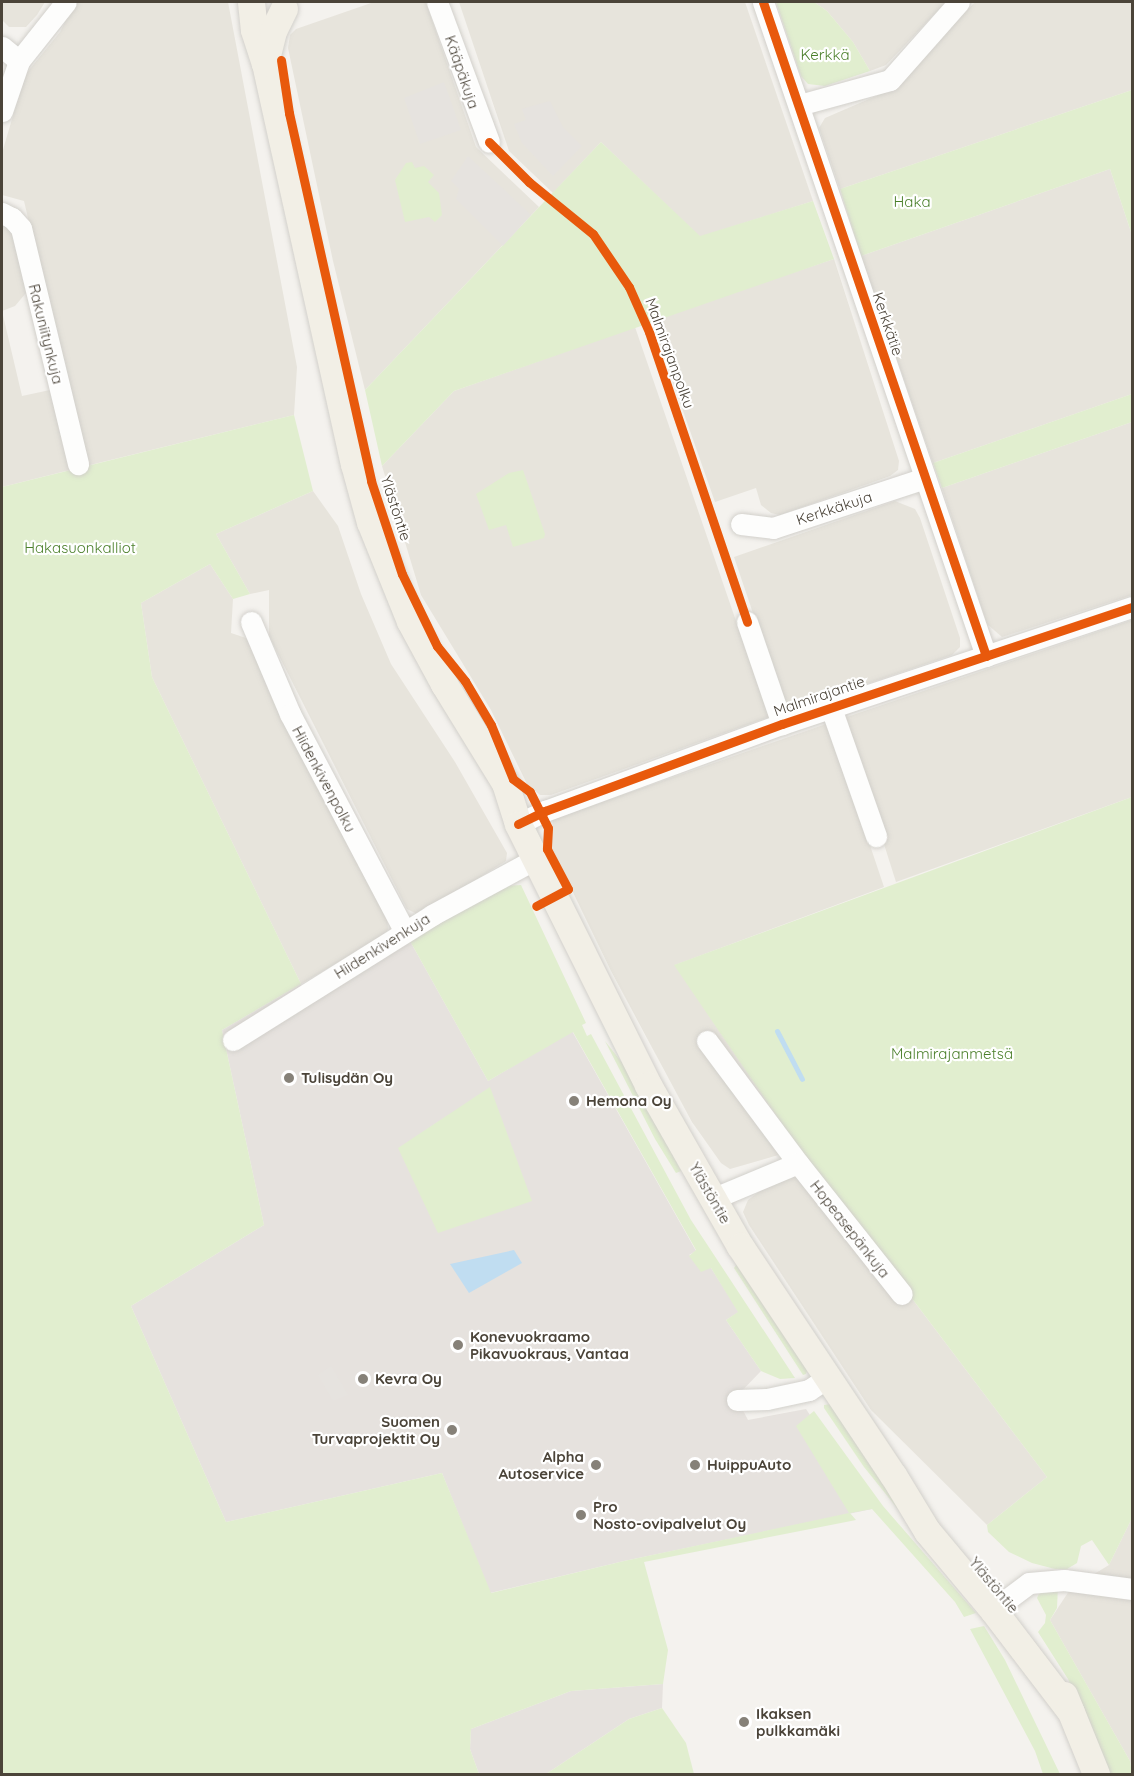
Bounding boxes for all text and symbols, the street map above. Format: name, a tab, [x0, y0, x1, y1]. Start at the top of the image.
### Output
street label: Kääpäkuja	[441, 33, 483, 111]
park label: Kerkkä	[800, 46, 850, 64]
park label: Haka	[894, 193, 930, 211]
street label: Rakuniitynkuja	[25, 282, 67, 386]
street label: Kerkkätie	[869, 290, 907, 358]
street label: Malmirajanpolku	[642, 295, 698, 411]
street label: Ylästöntie	[377, 473, 415, 543]
street label: Kerkkäkuja	[794, 487, 874, 529]
park label: Hakasuonkalliot	[24, 539, 136, 557]
street label: Malmirajantie	[771, 672, 867, 720]
street label: Hiidenkivenpolku	[288, 723, 360, 835]
street label: Hiidenkivenkuja	[331, 909, 433, 983]
park label: Malmirajanmetsä	[891, 1045, 1013, 1063]
place label: Tulisydän Oy	[301, 1069, 393, 1087]
marker: Tulisydän Oy	[282, 1071, 296, 1085]
place label: Hemona Oy	[586, 1092, 672, 1110]
marker: Hemona Oy	[567, 1094, 581, 1108]
street label: Ylästöntie	[685, 1159, 735, 1227]
street label: Hopeasepänkuja	[806, 1177, 894, 1281]
place label: Konevuokraamo Pikavuokraus, Vantaa	[470, 1327, 629, 1362]
marker: Konevuokraamo Pikavuokraus, Vantaa	[451, 1338, 465, 1352]
place label: Kevra Oy	[375, 1370, 442, 1388]
marker: Kevra Oy	[356, 1372, 370, 1386]
place label: Suomen Turvaprojektit Oy	[312, 1412, 440, 1447]
marker: Suomen Turvaprojektit Oy	[445, 1423, 459, 1437]
place label: Alpha Autoservice	[498, 1447, 584, 1482]
place label: HuippuAuto	[707, 1456, 791, 1474]
marker: Alpha Autoservice	[589, 1458, 603, 1472]
marker: HuippuAuto	[688, 1458, 702, 1472]
place label: Pro Nosto-ovipalvelut Oy	[593, 1497, 746, 1532]
marker: Pro Nosto-ovipalvelut Oy	[574, 1508, 588, 1522]
street label: Ylästöntie	[965, 1553, 1023, 1617]
place label: Ikaksen pulkkamäki	[756, 1704, 840, 1739]
marker: Ikaksen pulkkamäki	[737, 1715, 751, 1729]

